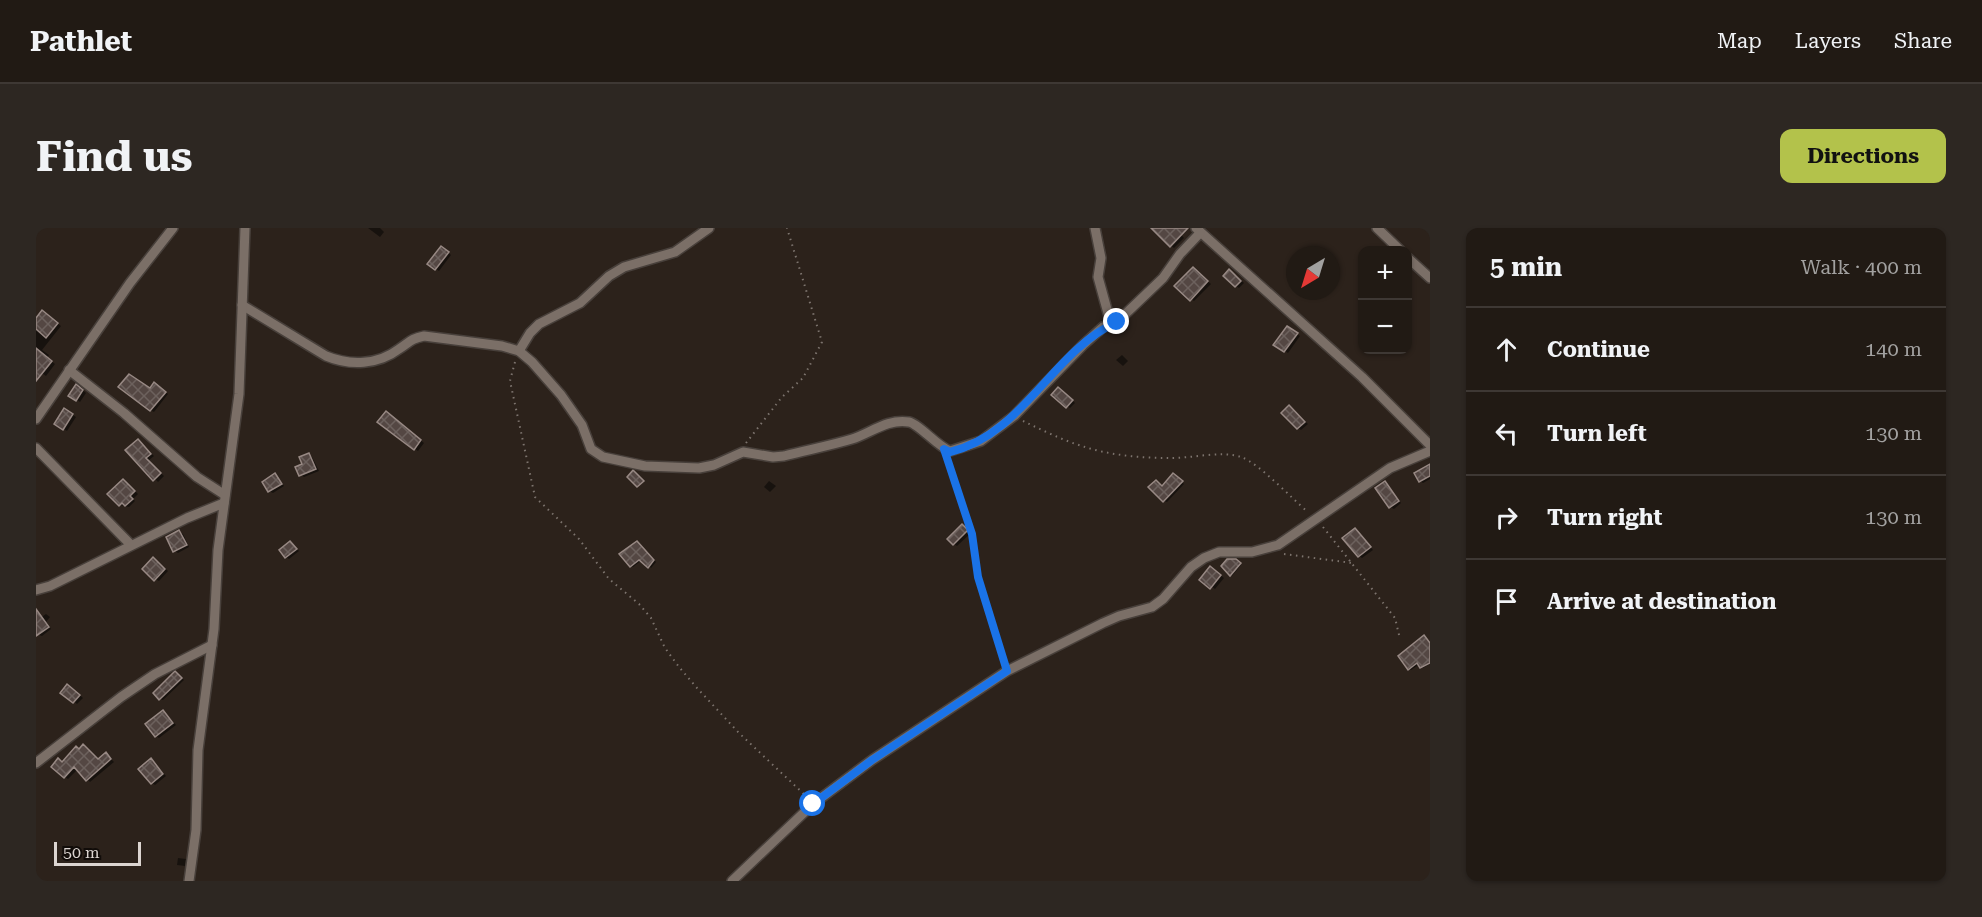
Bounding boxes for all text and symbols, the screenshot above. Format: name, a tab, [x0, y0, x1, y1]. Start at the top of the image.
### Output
text: Pathlet	[30, 25, 132, 58]
text: Map	[1717, 29, 1762, 53]
text: Layers	[1795, 29, 1861, 53]
text: Share	[1894, 29, 1952, 53]
button: Directions	[1780, 129, 1946, 183]
text: Find us	[36, 132, 193, 181]
north arrow	[1286, 246, 1340, 300]
map controls	[1358, 246, 1412, 354]
button: +	[1358, 246, 1412, 300]
text: 5 min	[1490, 252, 1562, 282]
text: Walk · 400 m	[1801, 255, 1922, 279]
button: −	[1358, 300, 1412, 354]
route end	[1103, 308, 1129, 334]
icon: ahead	[1490, 333, 1523, 366]
text: Continue	[1547, 337, 1650, 362]
text: 140 m	[1865, 337, 1922, 361]
icon: left	[1490, 417, 1523, 450]
text: Turn left	[1547, 421, 1647, 446]
text: 130 m	[1865, 421, 1922, 445]
icon: right	[1490, 501, 1523, 534]
text: Turn right	[1547, 505, 1662, 530]
text: 130 m	[1865, 505, 1922, 529]
icon: arrive	[1490, 585, 1523, 618]
text: Arrive at destination	[1547, 589, 1776, 614]
route start	[799, 790, 825, 816]
scale bar	[54, 839, 141, 866]
text: 50 m	[63, 843, 100, 862]

